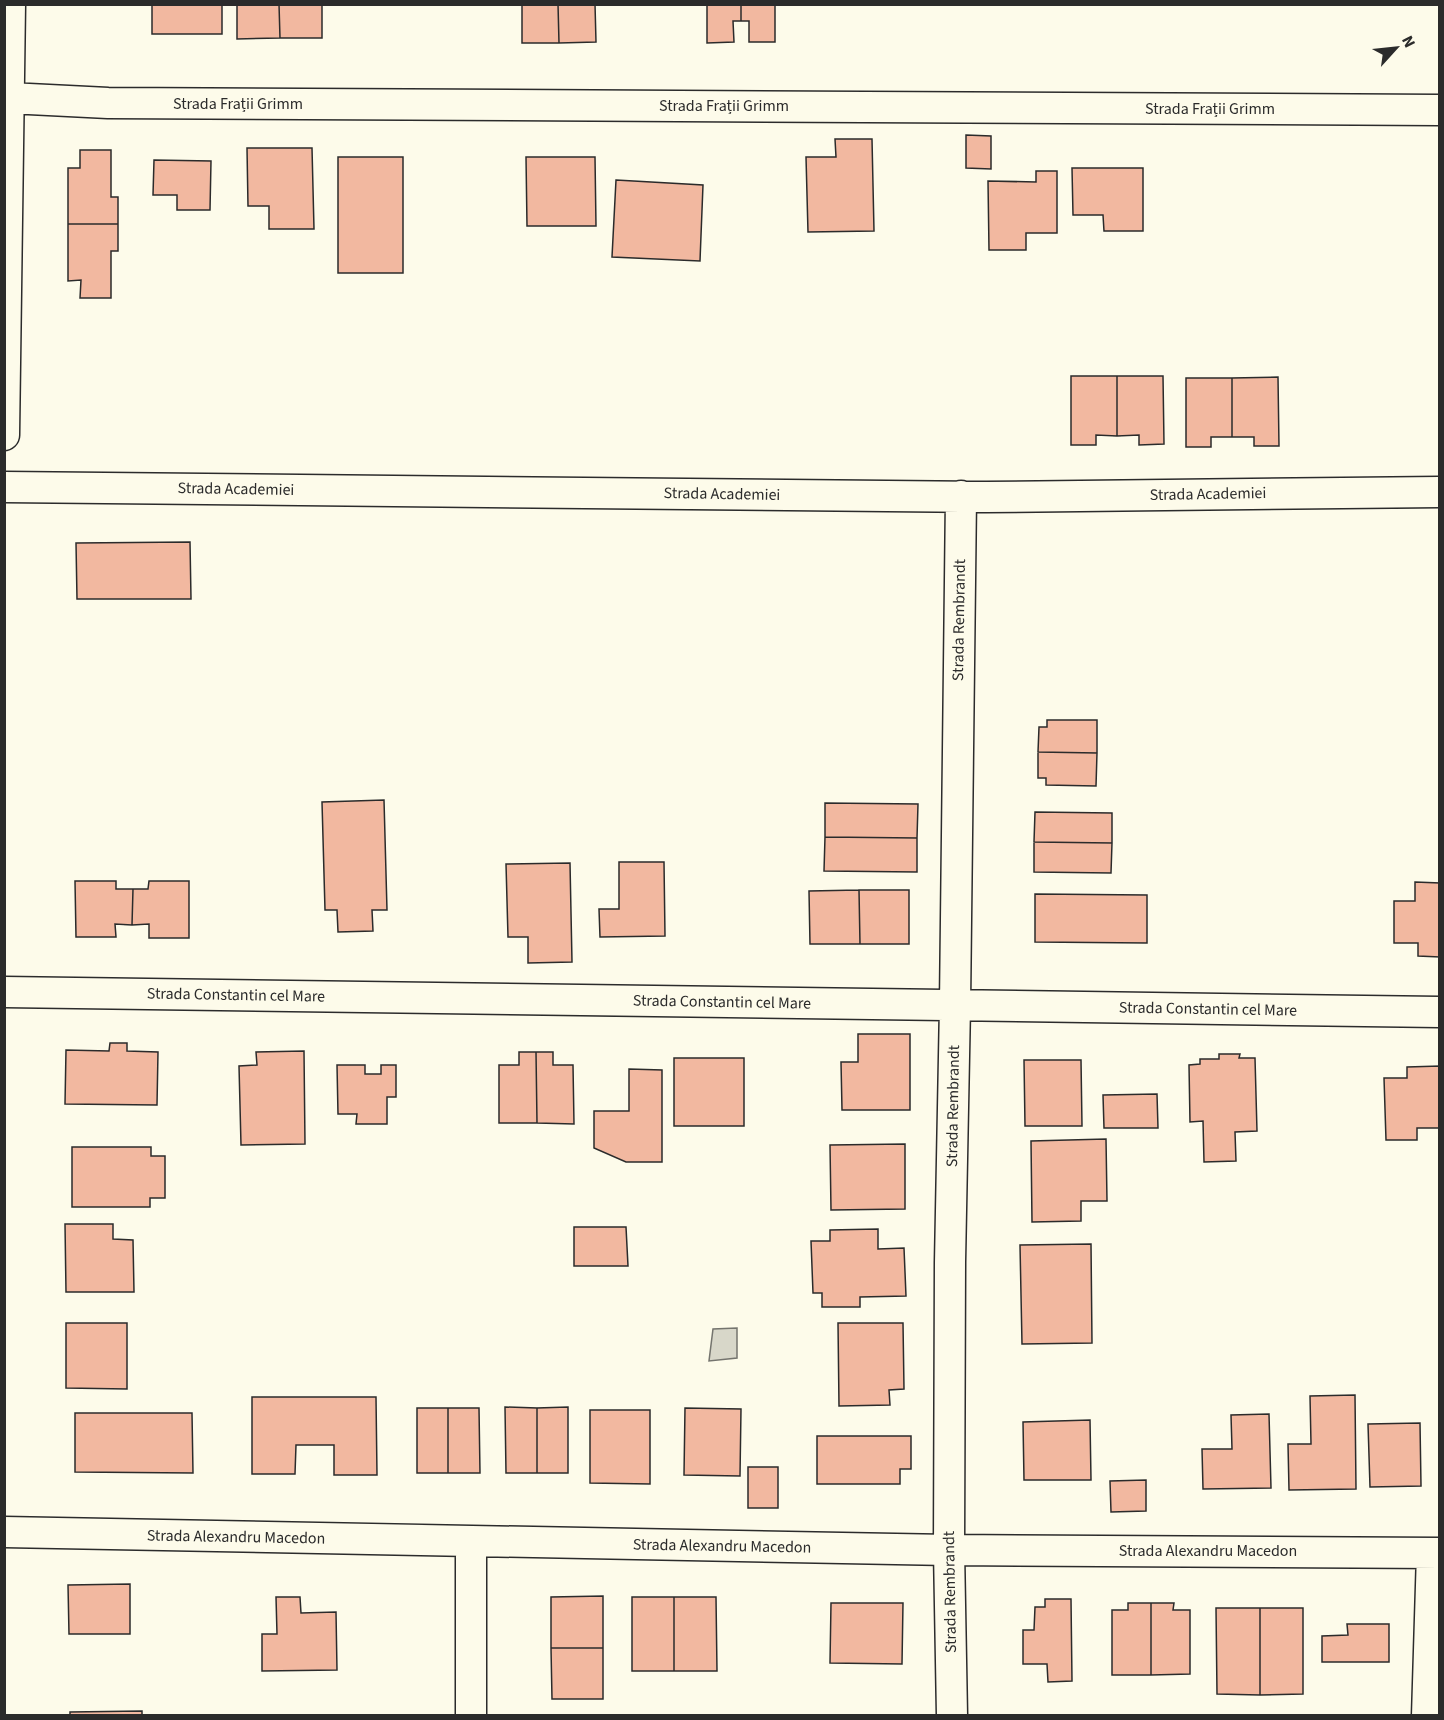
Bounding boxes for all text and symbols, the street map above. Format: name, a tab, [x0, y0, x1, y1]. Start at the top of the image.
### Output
north arrow	[1366, 18, 1426, 78]
text: N	[1396, 32, 1421, 51]
street label: Strada Frații Grimm	[173, 93, 303, 115]
street label: Strada Frații Grimm	[659, 95, 789, 117]
street label: Strada Frații Grimm	[1145, 98, 1275, 120]
street label: Strada Academiei	[177, 477, 295, 501]
street label: Strada Academiei	[663, 482, 781, 506]
street label: Strada Academiei	[1149, 482, 1267, 506]
street label: Strada Rembrandt	[947, 558, 971, 681]
street label: Strada Constantin cel Mare	[147, 982, 325, 1008]
street label: Strada Constantin cel Mare	[633, 989, 811, 1015]
street label: Strada Constantin cel Mare	[1119, 996, 1297, 1022]
street label: Strada Rembrandt	[941, 1044, 965, 1167]
street label: Strada Alexandru Macedon	[147, 1524, 325, 1550]
street label: Strada Rembrandt	[938, 1530, 962, 1653]
street label: Strada Alexandru Macedon	[633, 1533, 811, 1559]
street label: Strada Alexandru Macedon	[1119, 1540, 1297, 1562]

